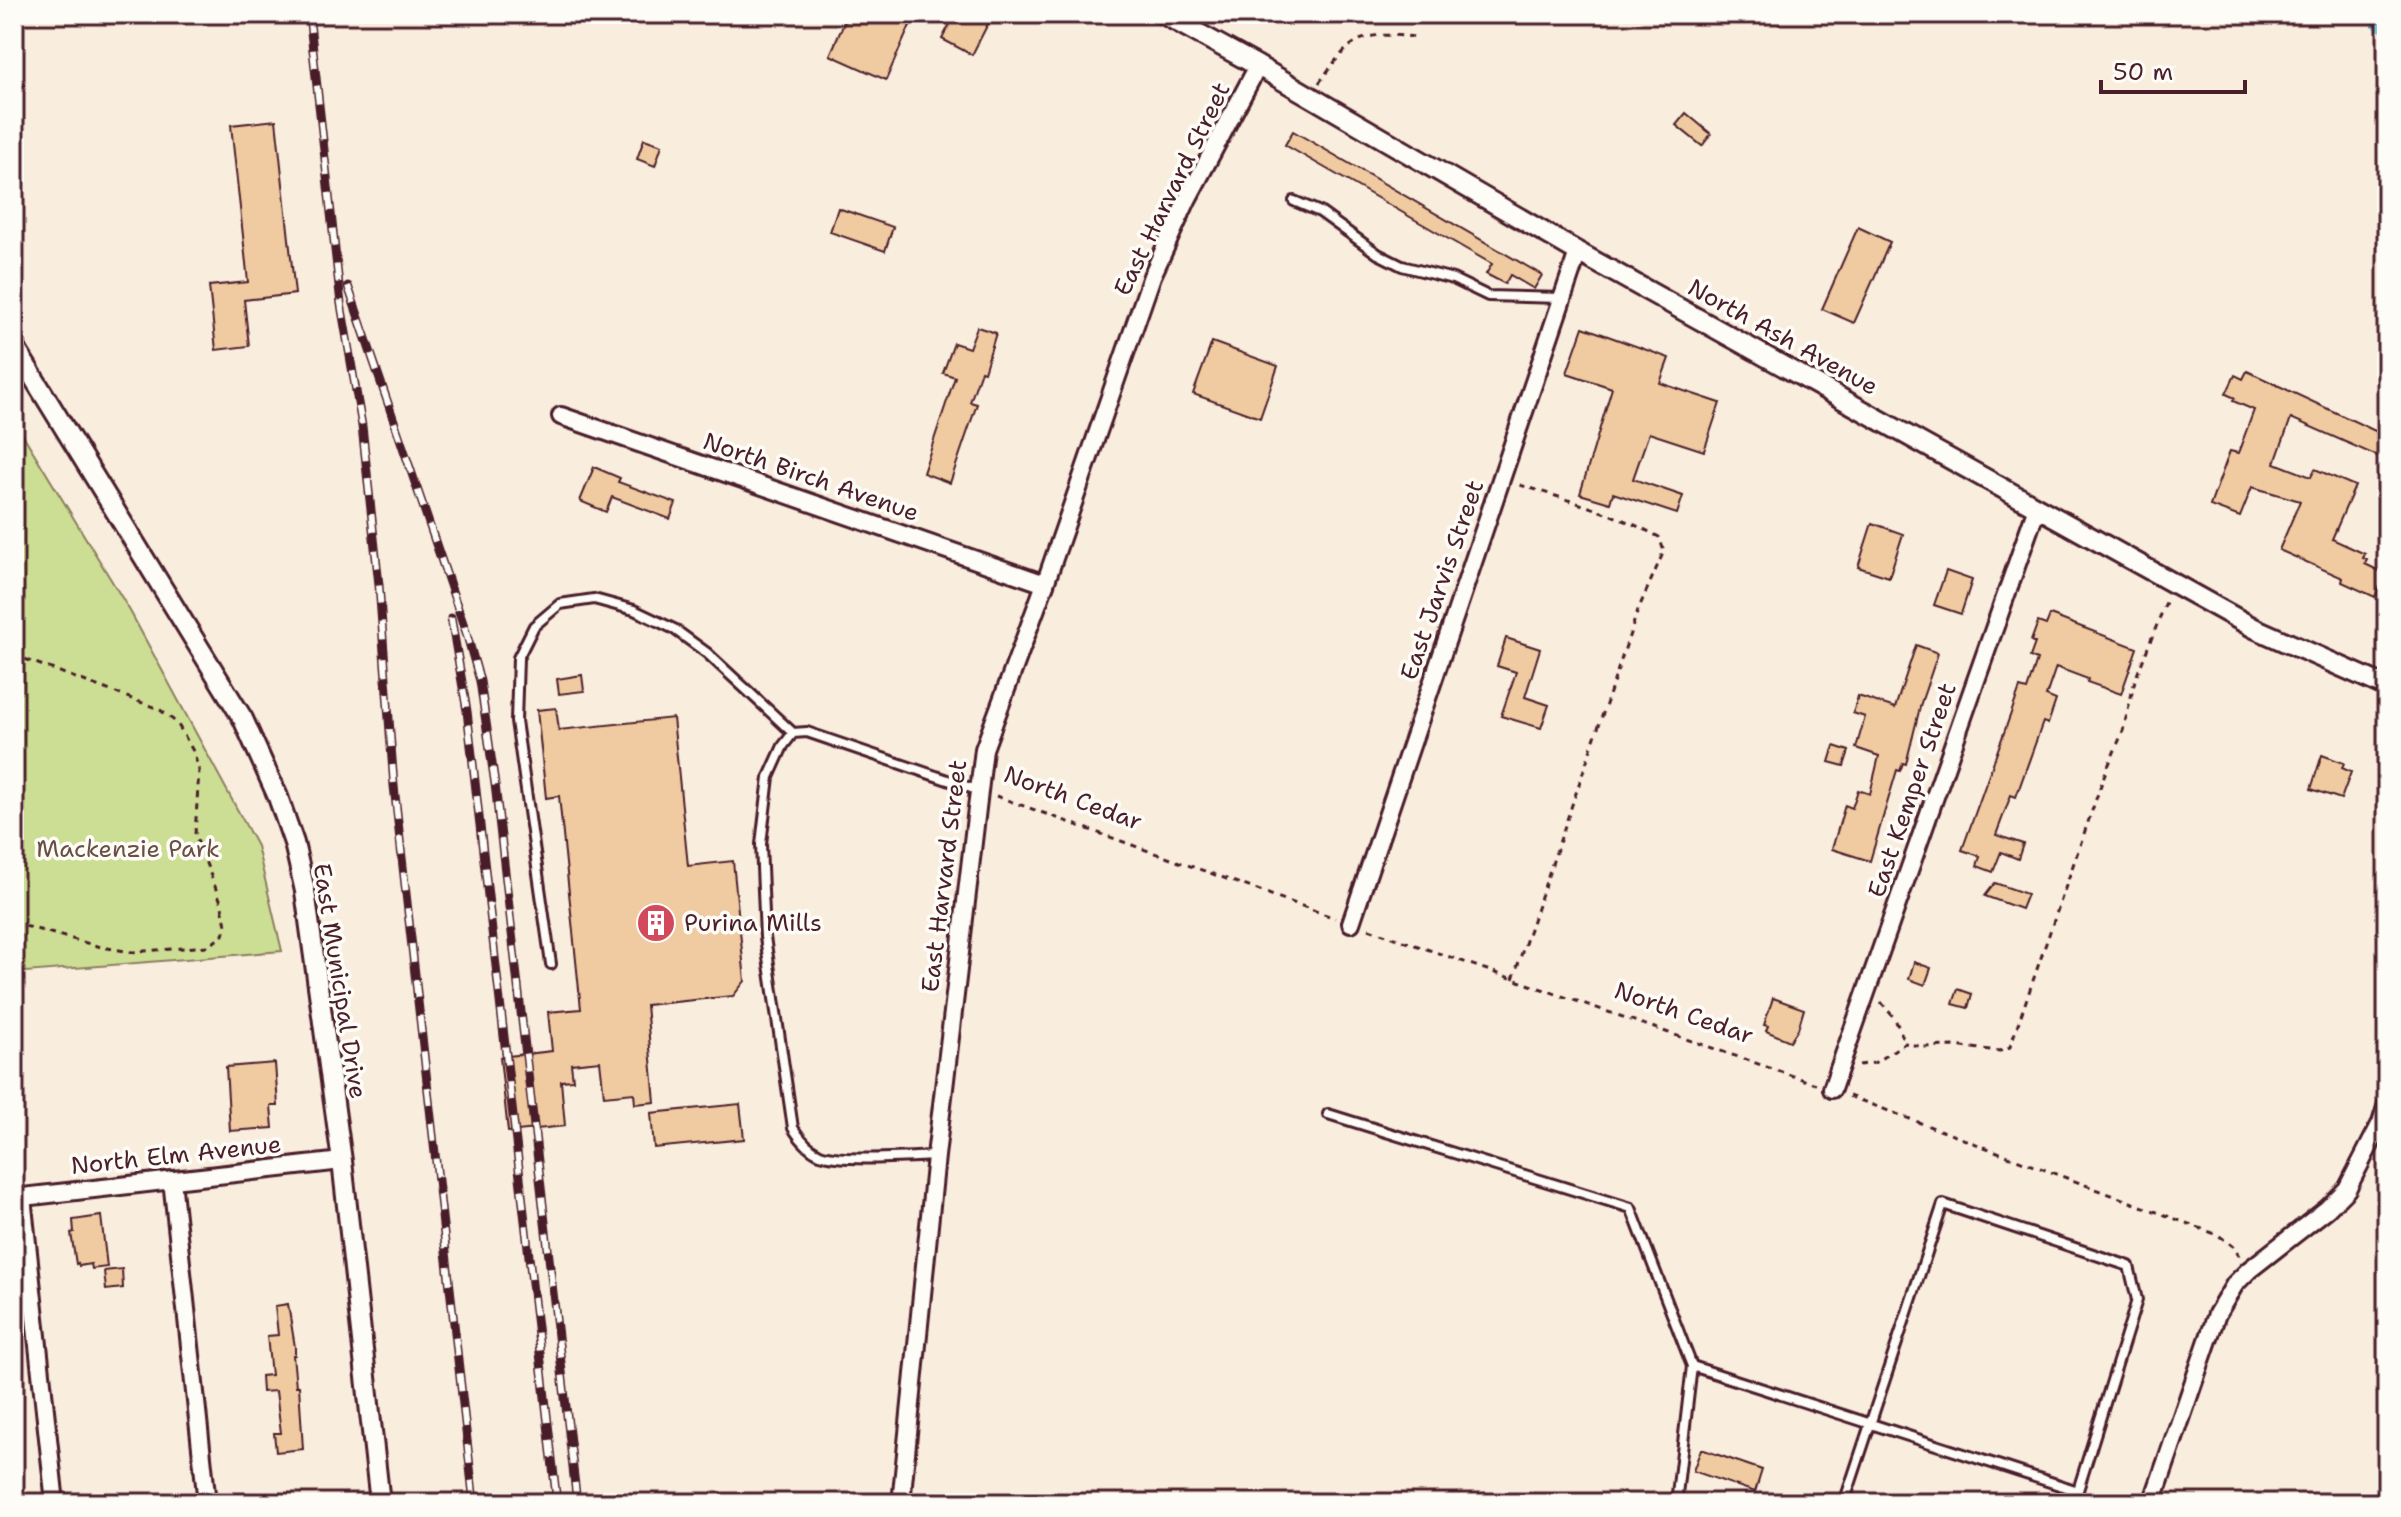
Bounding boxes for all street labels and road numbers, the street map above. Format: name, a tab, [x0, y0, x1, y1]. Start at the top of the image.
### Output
street label: East Harvard Street	[1106, 77, 1238, 301]
street label: North Ash Avenue	[1682, 271, 1884, 403]
street label: North Birch Avenue	[699, 425, 923, 529]
street label: East Jarvis Street	[1393, 476, 1491, 684]
street label: East Kemper Street	[1860, 679, 1964, 901]
street label: East Harvard Street	[914, 758, 974, 994]
street label: North Cedar	[999, 758, 1147, 838]
street label: East Municipal Drive	[306, 861, 374, 1101]
street label: North Cedar	[1610, 974, 1758, 1052]
street label: North Elm Avenue	[69, 1128, 283, 1182]

